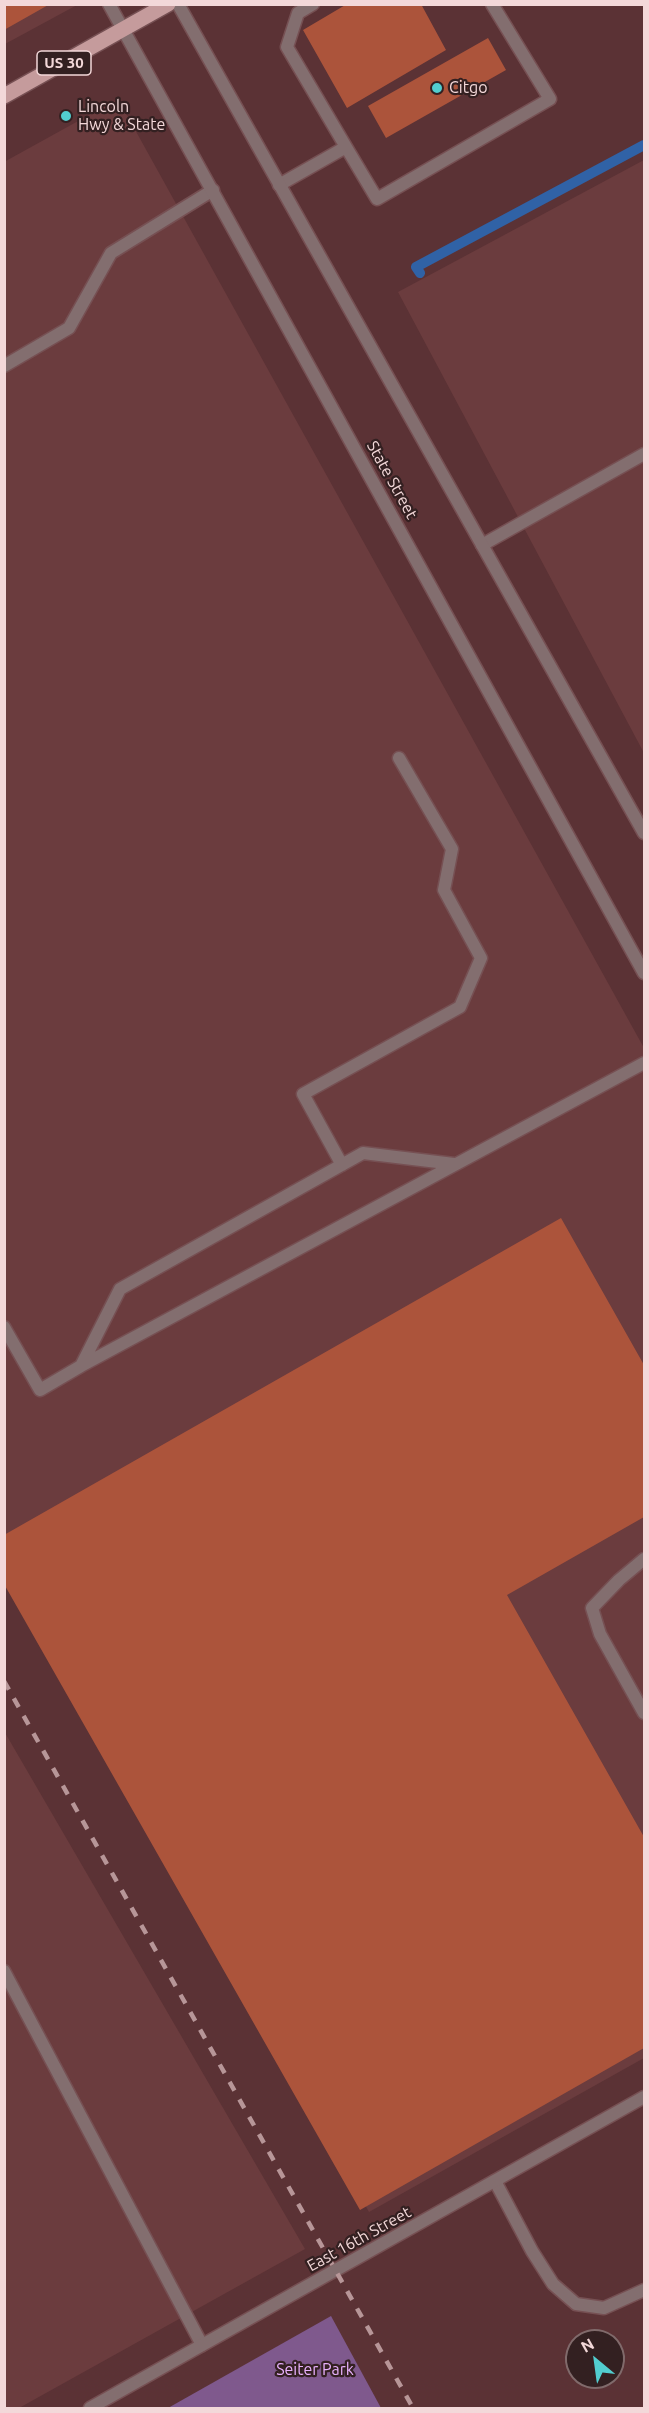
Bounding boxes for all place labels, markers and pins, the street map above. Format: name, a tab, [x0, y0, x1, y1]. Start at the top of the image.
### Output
place label: Citgo	[449, 78, 488, 98]
marker: Citgo	[430, 81, 444, 95]
place label: Lincoln Hwy & State	[78, 97, 165, 135]
marker: Lincoln Hwy & State	[59, 109, 73, 123]

